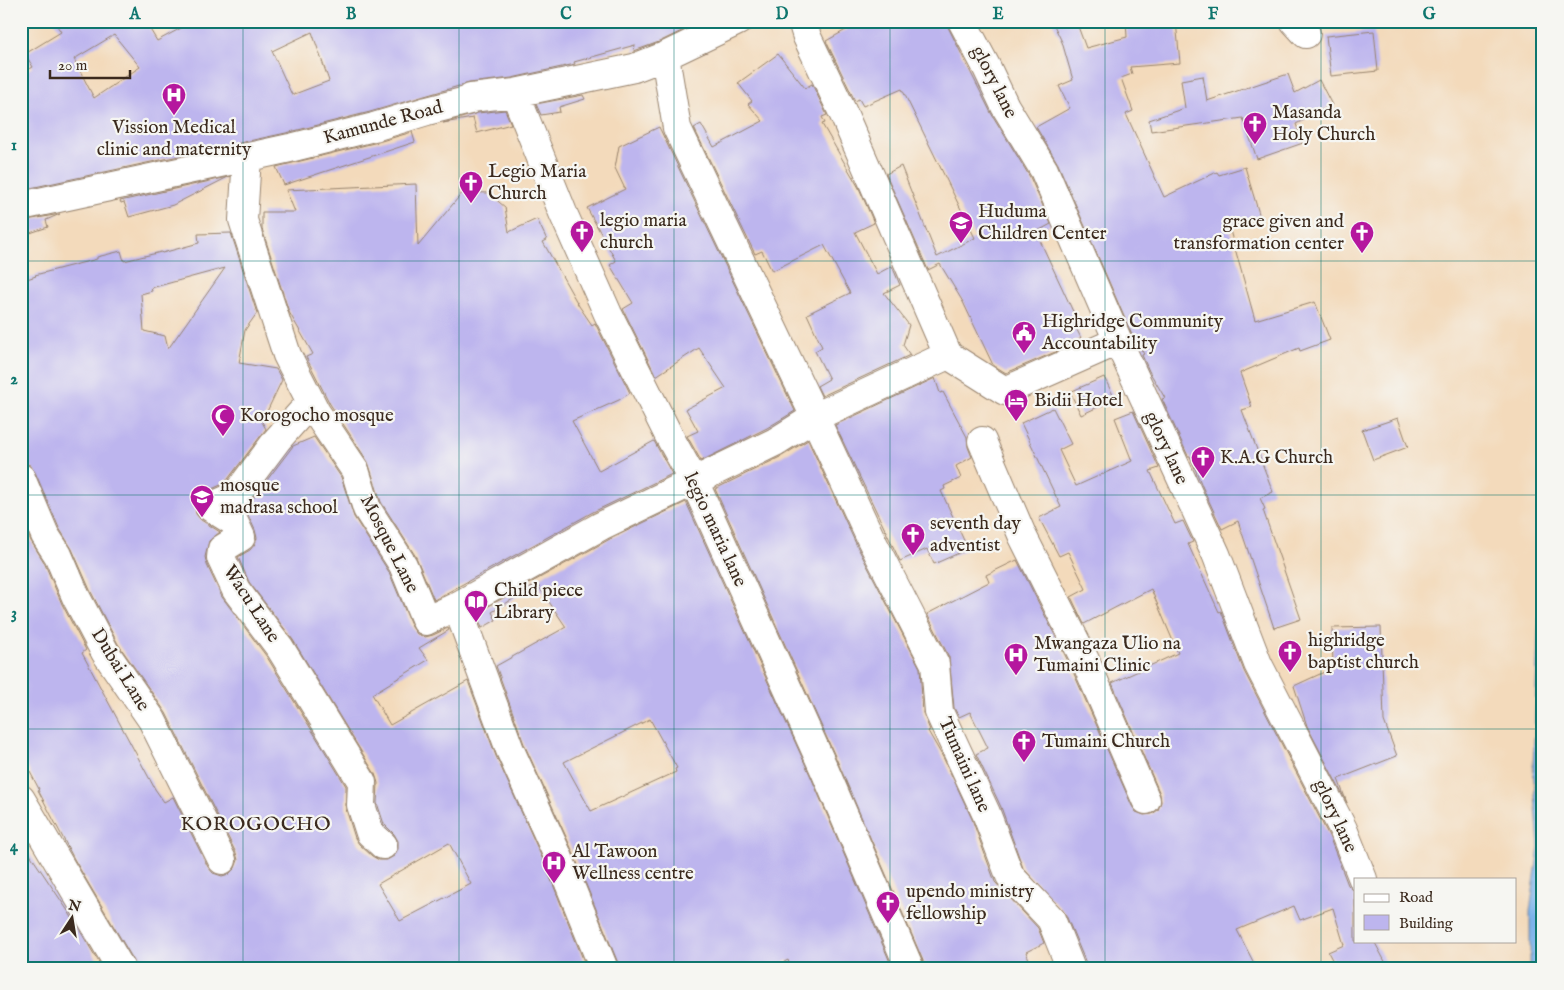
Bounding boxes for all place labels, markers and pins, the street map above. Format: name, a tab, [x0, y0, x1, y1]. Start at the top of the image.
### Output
hospital icon: Vission Medical clinic and maternity	[161, 82, 187, 116]
place label: Masanda Holy Church	[1272, 101, 1375, 147]
church icon: Masanda Holy Church	[1242, 111, 1268, 145]
place label: Vission Medical clinic and maternity	[97, 116, 252, 162]
place label: Legio Maria Church	[488, 160, 587, 206]
church icon: Legio Maria Church	[458, 170, 484, 204]
place label: Huduma Children Center	[978, 200, 1107, 246]
place label: legio maria church	[600, 209, 687, 255]
school or university icon: Huduma Children Center	[948, 210, 974, 244]
place label: grace given and transformation center	[1174, 210, 1345, 256]
church icon: legio maria church	[569, 219, 595, 253]
church icon: grace given and transformation center	[1349, 220, 1375, 254]
place label: Highridge Community Accountability	[1041, 310, 1224, 356]
public building icon: Highridge Community Accountability	[1011, 320, 1037, 354]
hotel icon: Bidii Hotel	[1003, 388, 1029, 422]
place label: Bidii Hotel	[1034, 389, 1124, 413]
mosque icon: Korogocho mosque	[210, 403, 236, 437]
place label: Korogocho mosque	[240, 404, 394, 428]
church icon: K.A.G Church	[1190, 445, 1216, 479]
place label: K.A.G Church	[1220, 446, 1333, 470]
place label: mosque madrasa school	[220, 474, 339, 520]
school or university icon: mosque madrasa school	[189, 484, 215, 518]
place label: seventh day adventist	[930, 512, 1021, 558]
church icon: seventh day adventist	[900, 522, 926, 556]
place label: Child piece Library	[494, 579, 583, 625]
library icon: Child piece Library	[463, 589, 489, 623]
place label: highridge baptist church	[1308, 629, 1419, 675]
place label: Mwangaza Ulio na Tumaini Clinic	[1034, 632, 1182, 678]
church icon: highridge baptist church	[1277, 639, 1303, 673]
hospital icon: Mwangaza Ulio na Tumaini Clinic	[1003, 642, 1029, 676]
church icon: Tumaini Church	[1011, 729, 1037, 763]
place label: Tumaini Church	[1042, 730, 1170, 754]
place label: Al Tawoon Wellness centre	[571, 840, 694, 886]
hospital icon: Al Tawoon Wellness centre	[541, 850, 567, 884]
place label: upendo ministry fellowship	[906, 880, 1035, 926]
church icon: upendo ministry fellowship	[875, 890, 901, 924]

